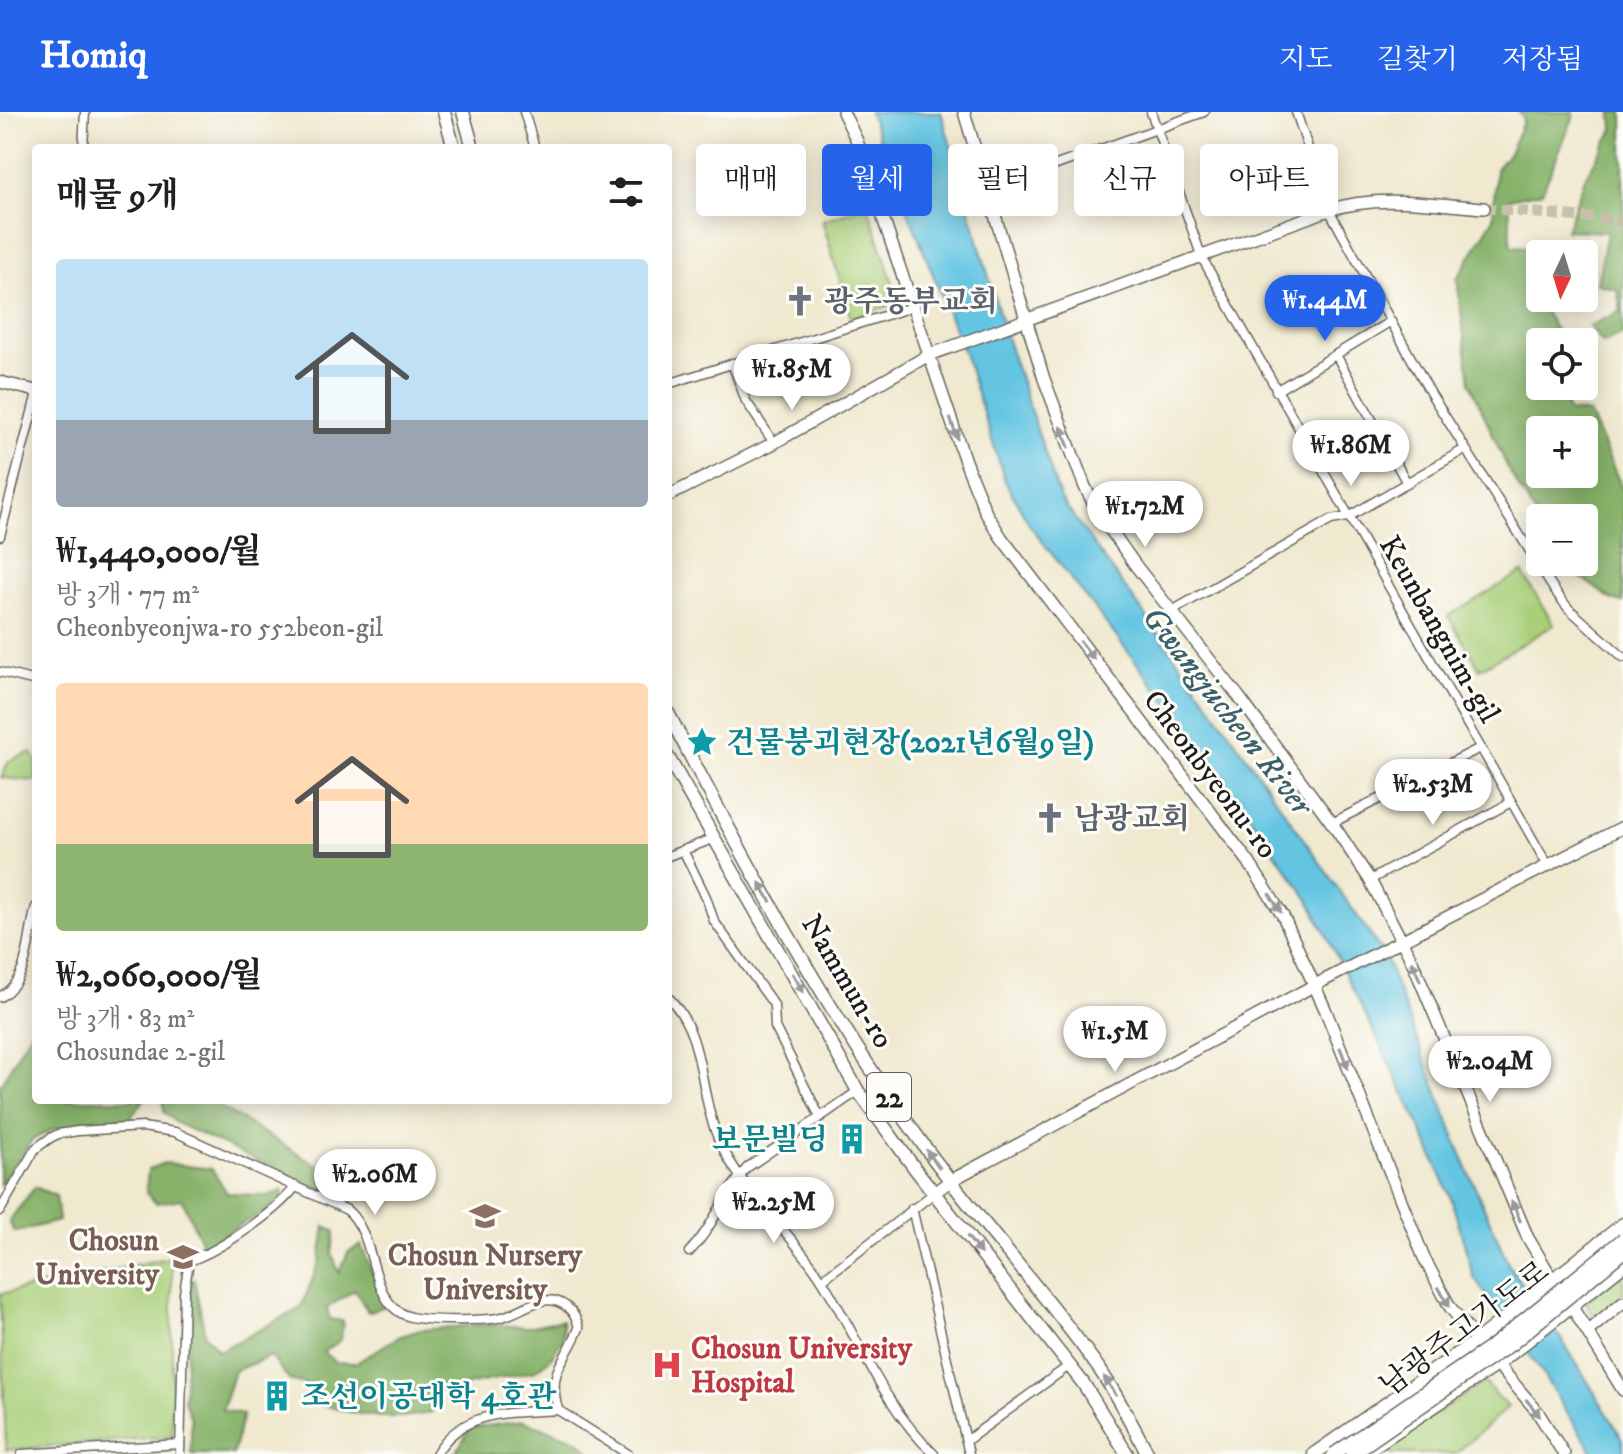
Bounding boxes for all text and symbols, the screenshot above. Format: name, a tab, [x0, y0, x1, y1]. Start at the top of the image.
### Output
text: Homiq	[40, 32, 147, 80]
text: 지도	[1279, 42, 1333, 77]
text: 길찾기	[1377, 42, 1458, 77]
text: 저장됨	[1502, 42, 1583, 77]
chip: 매매	[696, 144, 806, 216]
chip: 월세	[822, 144, 932, 216]
chip: 필터	[948, 144, 1058, 216]
chip: 신규	[1074, 144, 1184, 216]
chip: 아파트	[1200, 144, 1338, 216]
icon: filters	[604, 170, 648, 214]
text: 매물 9개	[56, 175, 179, 217]
north arrow	[1526, 240, 1598, 312]
map controls	[1526, 240, 1598, 576]
pin: ₩1.44M	[1260, 275, 1390, 343]
church icon: 광주동부교회	[783, 284, 817, 318]
place label: 광주동부교회	[824, 284, 998, 321]
text: ₩1.44M	[1283, 284, 1368, 317]
icon: home	[280, 311, 424, 455]
button: locate	[1526, 328, 1598, 400]
pin: ₩1.85M	[727, 344, 857, 412]
text: ₩1.85M	[752, 353, 832, 386]
button: +	[1526, 416, 1598, 488]
one-way arrow	[949, 417, 961, 441]
pin: ₩1.86M	[1286, 420, 1416, 488]
one-way arrow	[1058, 425, 1071, 449]
text: ₩1.86M	[1310, 429, 1392, 462]
pin: ₩1.72M	[1080, 481, 1210, 549]
text: ₩1.72M	[1105, 490, 1185, 523]
button: −	[1526, 504, 1598, 576]
street label: Keunbangnim-gil	[1370, 530, 1507, 730]
text: ₩1,440,000/월	[56, 531, 262, 573]
text: 방 3개 · 77 m²	[56, 579, 199, 612]
water label: Gwangjucheon River	[1132, 599, 1322, 826]
text: Cheonbyeonjwa-ro 552beon-gil	[56, 612, 383, 645]
one-way arrow	[1078, 639, 1094, 660]
street label: Cheonbyeonu-ro	[1134, 683, 1285, 867]
place icon: 건물붕괴현장(2021년6월9일)	[685, 725, 719, 759]
place label: 건물붕괴현장(2021년6월9일)	[726, 725, 1094, 762]
icon: home	[280, 735, 424, 879]
pin: ₩2.53M	[1368, 759, 1498, 827]
text: ₩2.53M	[1393, 768, 1473, 801]
church icon: 남광교회	[1033, 801, 1067, 835]
place label: 남광교회	[1074, 801, 1190, 838]
one-way arrow	[758, 881, 772, 903]
one-way arrow	[1268, 892, 1282, 914]
street label: Nammun-ro	[792, 908, 901, 1055]
text: ₩2,060,000/월	[56, 955, 263, 997]
one-way arrow	[1409, 959, 1422, 983]
one-way arrow	[791, 972, 805, 994]
text: 방 3개 · 83 m²	[56, 1003, 194, 1036]
pin: ₩1.5M	[1059, 1006, 1171, 1074]
text: ₩1.5M	[1081, 1015, 1149, 1048]
text: Chosundae 2-gil	[56, 1036, 225, 1069]
pin: ₩2.04M	[1425, 1036, 1555, 1104]
text: ₩2.04M	[1446, 1045, 1534, 1078]
one-way arrow	[1338, 1046, 1351, 1070]
road number: 22	[867, 1073, 911, 1121]
place label: 보문빌딩	[712, 1122, 828, 1159]
building icon: 보문빌딩	[835, 1122, 869, 1156]
one-way arrow	[926, 1148, 942, 1169]
pin: ₩2.06M	[310, 1149, 440, 1217]
text: ₩2.06M	[332, 1158, 418, 1191]
pin: ₩2.25M	[709, 1177, 839, 1245]
text: ₩2.25M	[732, 1186, 816, 1219]
school or university icon: Chosun Nursery University	[468, 1199, 502, 1233]
one-way arrow	[1510, 1199, 1523, 1223]
place label: Chosun University	[35, 1223, 160, 1294]
one-way arrow	[966, 1235, 982, 1255]
place label: Chosun Nursery University	[388, 1238, 583, 1309]
school or university icon: Chosun University	[166, 1240, 200, 1274]
street label: 남광주고가도로	[1373, 1253, 1557, 1405]
one-way arrow	[1437, 1286, 1451, 1308]
place label: Chosun University Hospital	[691, 1331, 913, 1402]
hospital icon: Chosun University Hospital	[650, 1348, 684, 1382]
one-way arrow	[1103, 1375, 1118, 1397]
building icon: 조선이공대학 4호관	[260, 1379, 294, 1413]
place label: 조선이공대학 4호관	[301, 1379, 557, 1416]
one-way arrow	[1524, 1398, 1540, 1418]

